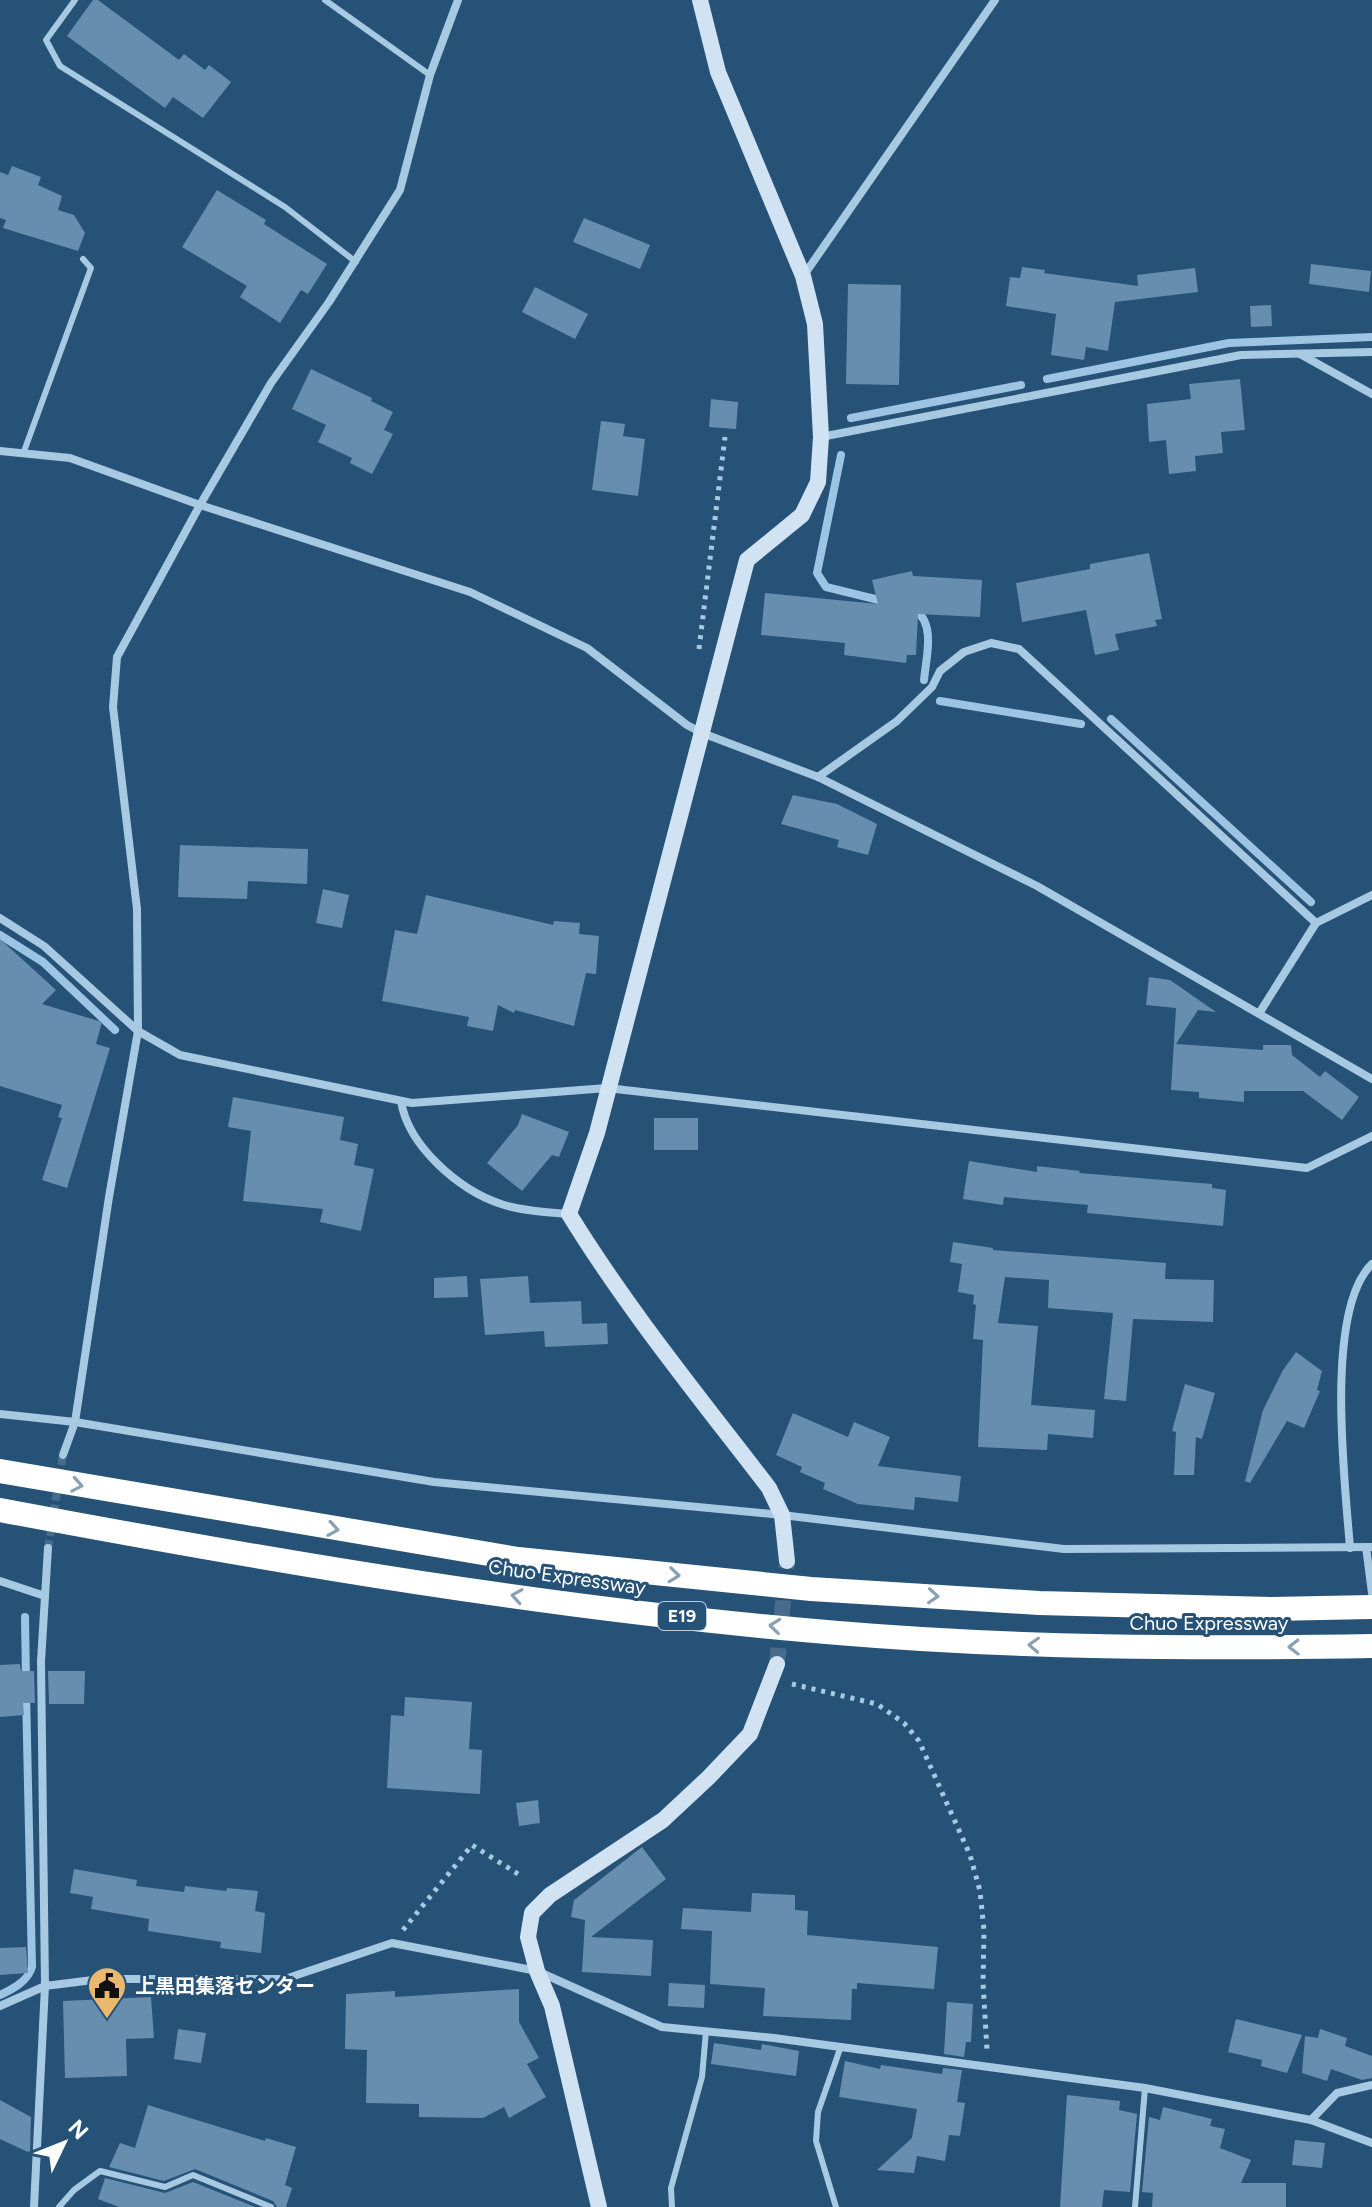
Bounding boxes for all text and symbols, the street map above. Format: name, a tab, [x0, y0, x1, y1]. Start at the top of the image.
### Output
one-way arrow	[70, 1475, 83, 1492]
one-way arrow	[326, 1519, 340, 1536]
street label: Chuo Expressway	[487, 1554, 648, 1600]
one-way arrow	[668, 1566, 681, 1583]
one-way arrow	[510, 1588, 524, 1605]
one-way arrow	[927, 1588, 940, 1605]
road number: E19	[658, 1602, 706, 1630]
street label: Chuo Expressway	[1130, 1611, 1289, 1635]
one-way arrow	[768, 1618, 781, 1635]
one-way arrow	[1027, 1637, 1040, 1654]
one-way arrow	[1287, 1639, 1300, 1656]
public building icon: 上黒田集落センター	[86, 1965, 128, 2020]
place label: 上黒田集落センター	[135, 1974, 315, 1998]
north arrow	[24, 2103, 104, 2183]
text: N	[63, 2114, 94, 2145]

